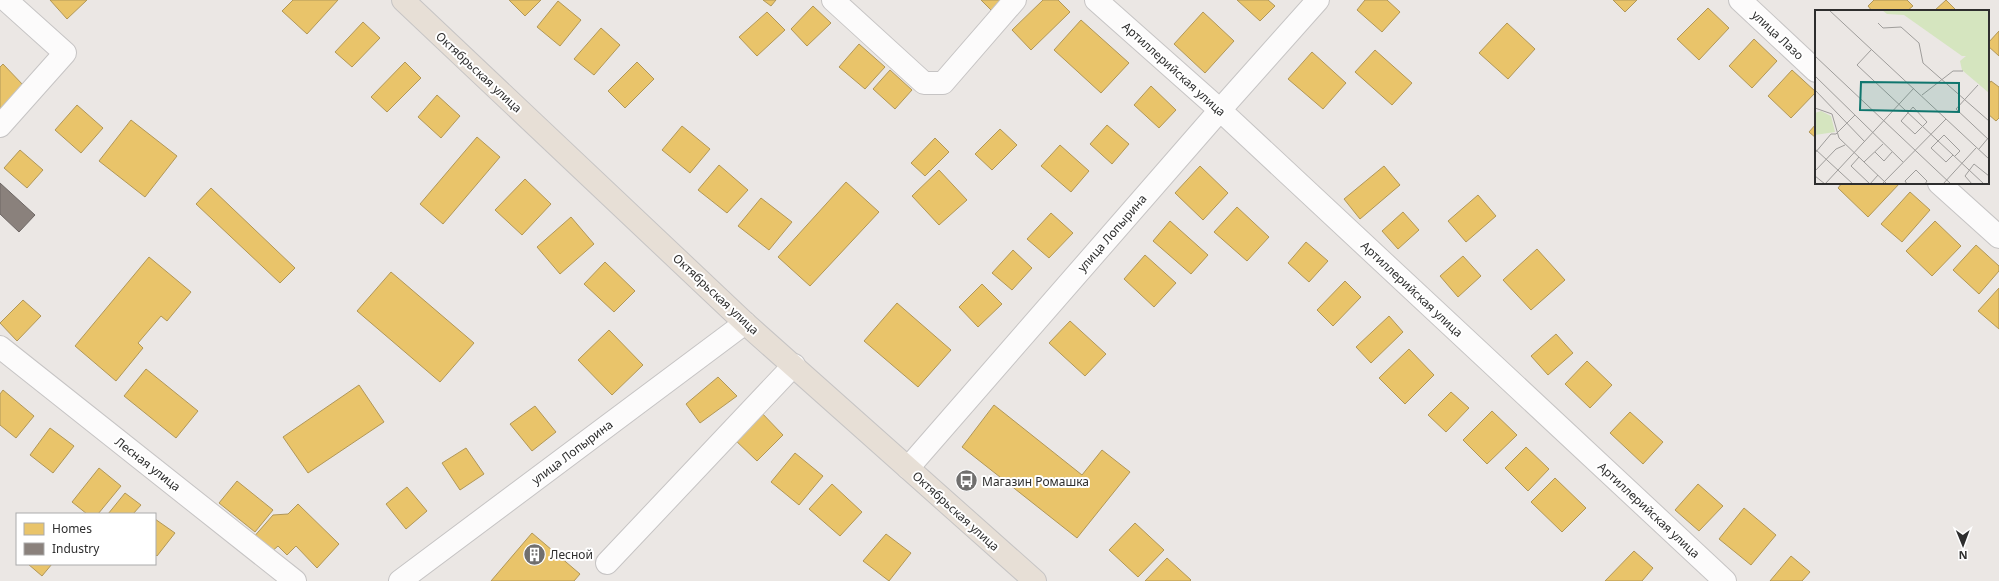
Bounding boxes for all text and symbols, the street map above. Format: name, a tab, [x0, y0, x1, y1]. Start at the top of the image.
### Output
street label: улица Лазо	[1748, 7, 1808, 63]
inset map	[1815, 10, 1989, 184]
street label: Артиллерийская улица	[1119, 18, 1229, 120]
street label: Октябрьская улица	[432, 28, 526, 116]
street label: улица Лопырина	[1073, 191, 1151, 275]
street label: Артиллерийская улица	[1357, 237, 1467, 341]
street label: Октябрьская улица	[669, 250, 763, 338]
street label: улица Лопырина	[528, 416, 616, 488]
street label: Лесная улица	[112, 433, 184, 495]
street label: Артиллерийская улица	[1594, 458, 1704, 562]
street label: Октябрьская улица	[909, 467, 1003, 555]
bus stop icon: Магазин Ромашка	[954, 468, 980, 494]
place label: Магазин Ромашка	[982, 473, 1089, 490]
legend	[16, 513, 156, 565]
text: Homes	[52, 520, 92, 537]
north arrow	[1943, 525, 1983, 565]
text: Industry	[52, 540, 100, 557]
building icon: Лесной	[522, 541, 548, 567]
place label: Лесной	[550, 546, 593, 563]
text: N	[1959, 548, 1968, 563]

